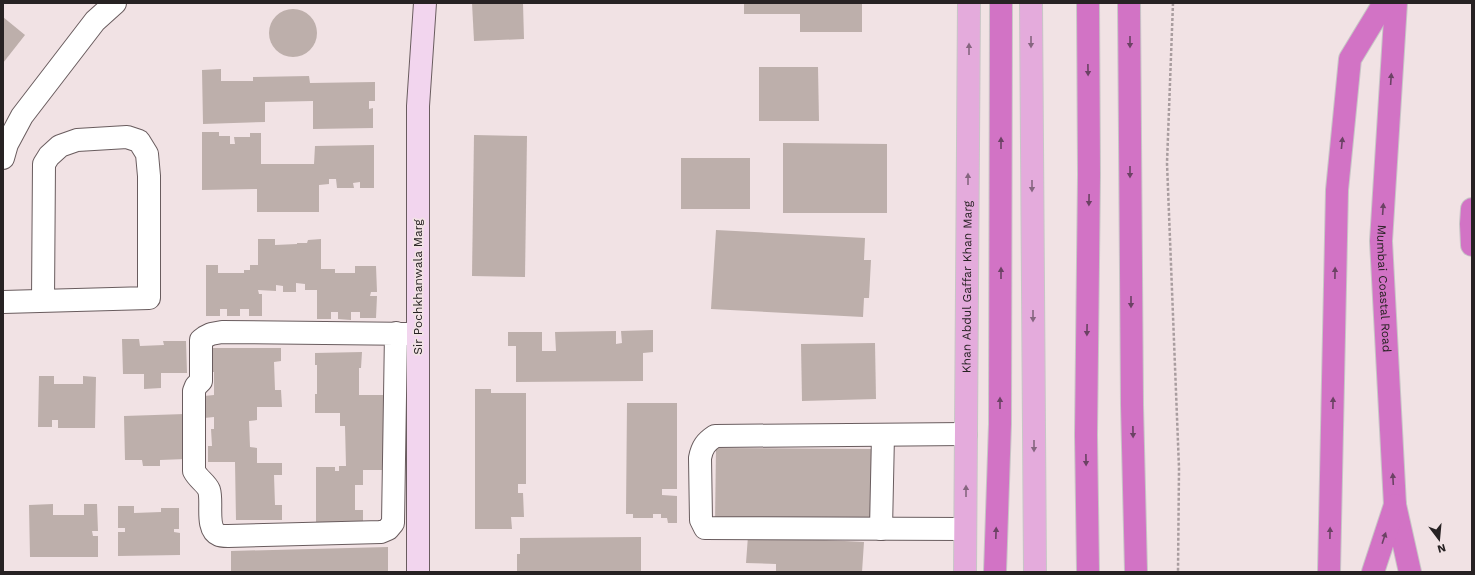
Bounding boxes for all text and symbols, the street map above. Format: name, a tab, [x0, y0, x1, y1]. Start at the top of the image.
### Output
one-way arrow	[1028, 36, 1034, 49]
one-way arrow	[1127, 36, 1133, 49]
one-way arrow	[966, 42, 972, 55]
one-way arrow	[1085, 64, 1091, 77]
one-way arrow	[1387, 73, 1394, 85]
one-way arrow	[998, 136, 1004, 149]
one-way arrow	[1339, 137, 1345, 149]
one-way arrow	[1127, 166, 1133, 179]
one-way arrow	[965, 172, 971, 185]
one-way arrow	[1029, 180, 1035, 193]
one-way arrow	[1086, 194, 1092, 207]
street label: Khan Abdul Gaffar Khan Marg	[959, 200, 975, 373]
one-way arrow	[1379, 203, 1386, 215]
street label: Sir Pochkhanwala Marg	[411, 219, 425, 355]
street label: Mumbai Coastal Road	[1374, 224, 1394, 353]
one-way arrow	[998, 266, 1004, 279]
one-way arrow	[1332, 267, 1339, 279]
one-way arrow	[1128, 296, 1134, 309]
one-way arrow	[1030, 310, 1036, 323]
one-way arrow	[1084, 324, 1090, 337]
one-way arrow	[997, 396, 1003, 409]
one-way arrow	[1330, 396, 1336, 409]
one-way arrow	[1129, 426, 1136, 438]
one-way arrow	[1031, 440, 1037, 453]
one-way arrow	[1083, 454, 1089, 467]
one-way arrow	[1390, 473, 1397, 485]
one-way arrow	[963, 484, 969, 497]
north arrow	[1419, 519, 1459, 559]
one-way arrow	[1327, 526, 1333, 539]
one-way arrow	[993, 527, 1000, 539]
one-way arrow	[1381, 532, 1387, 544]
text: N	[1436, 541, 1447, 556]

